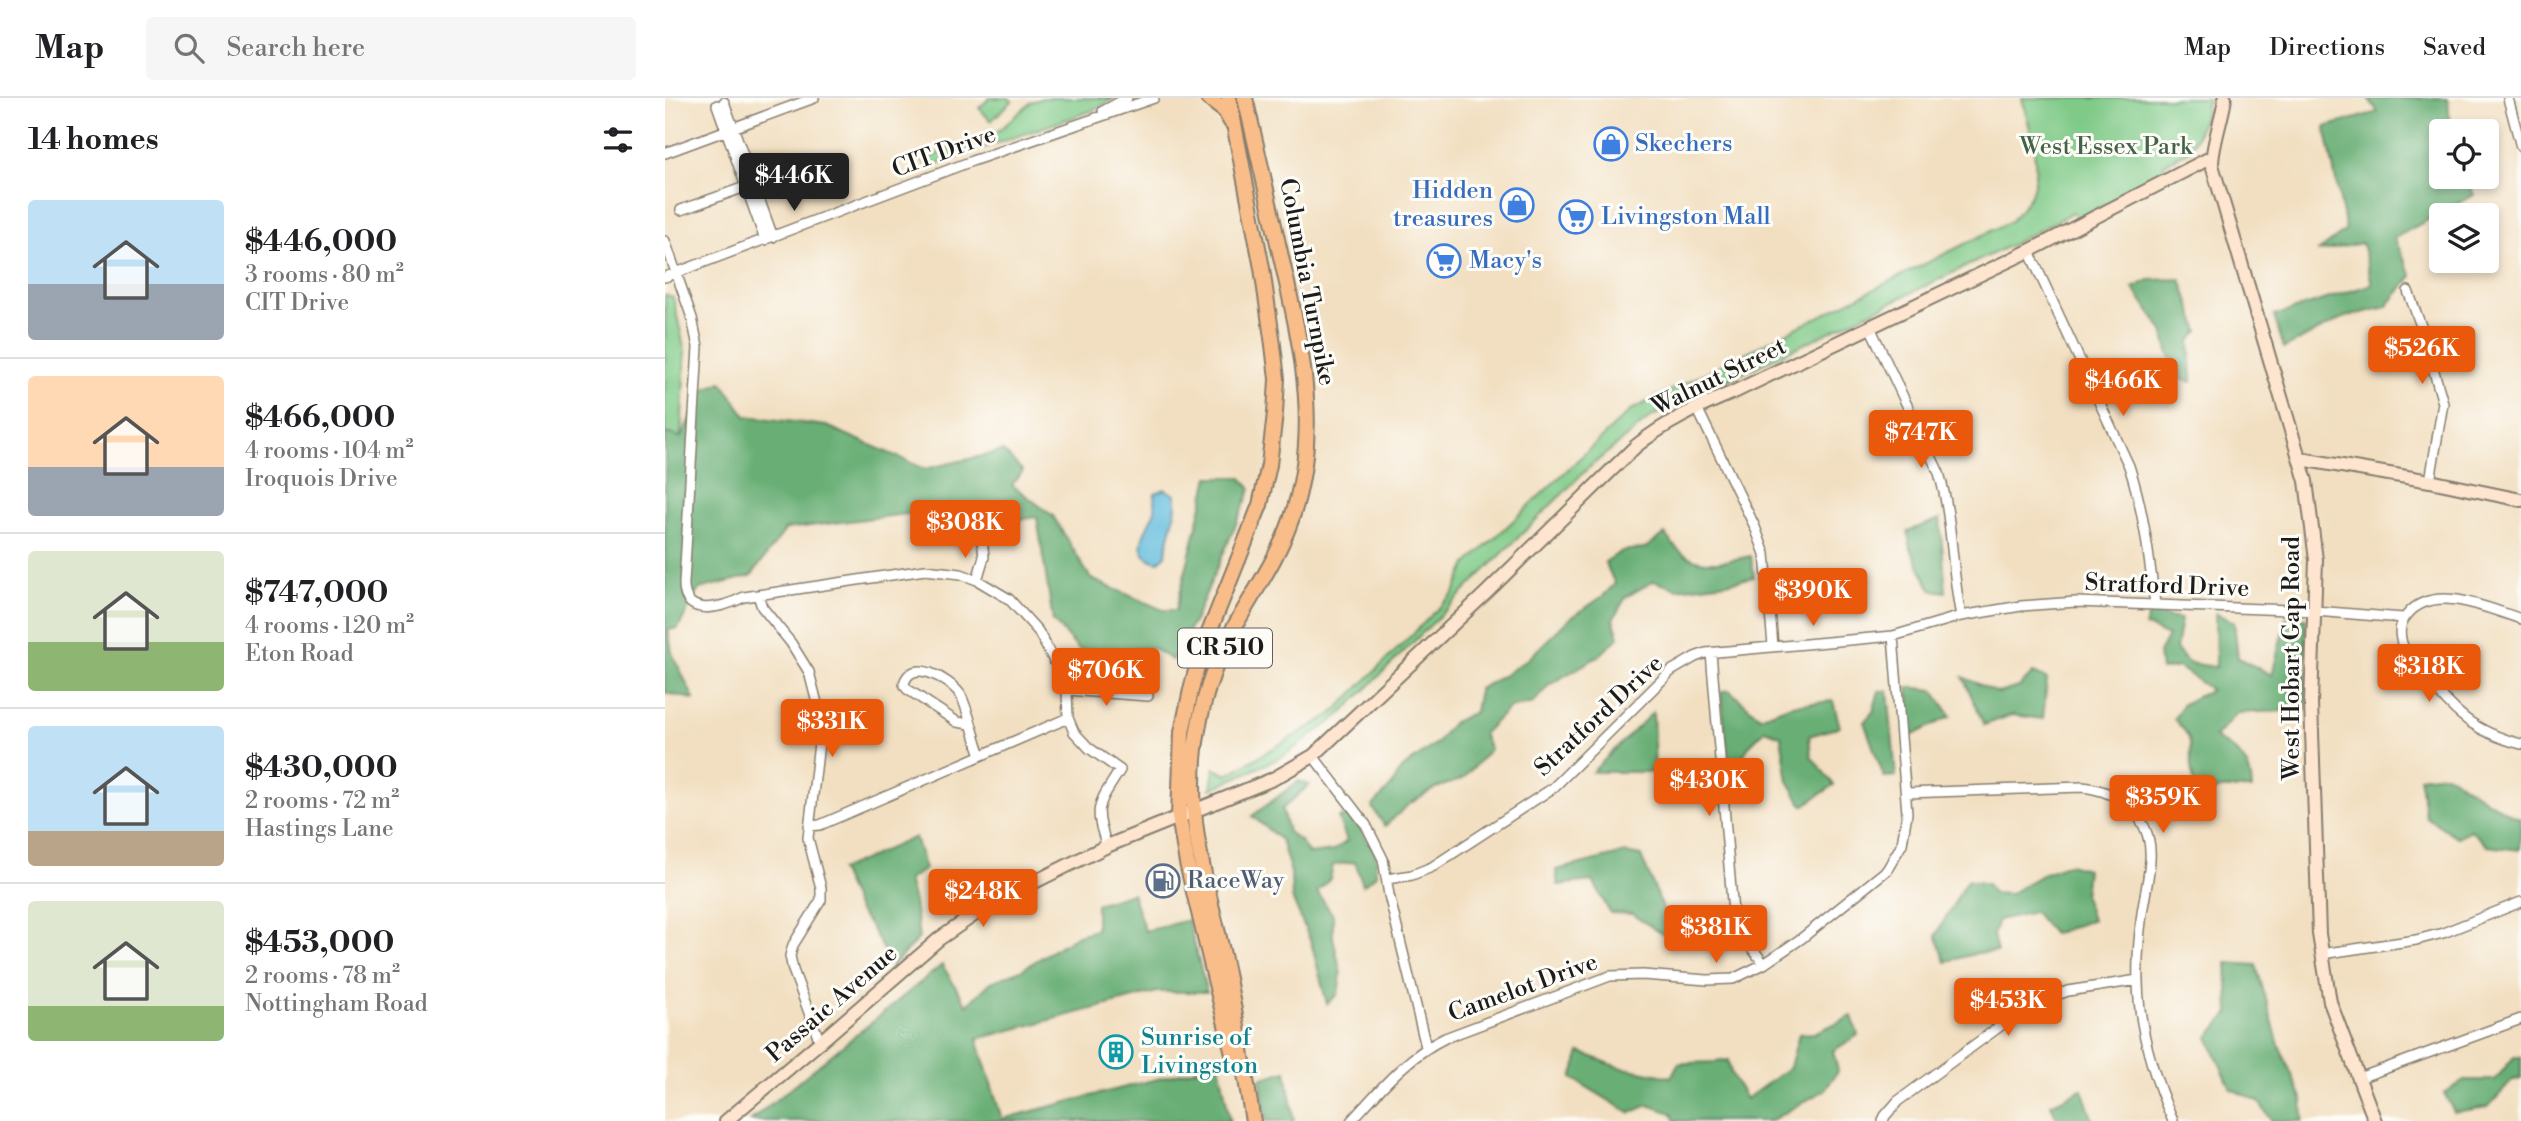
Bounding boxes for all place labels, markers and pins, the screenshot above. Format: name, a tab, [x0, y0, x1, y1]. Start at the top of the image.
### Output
shop icon: Skechers	[1592, 125, 1630, 163]
place label: Skechers	[1635, 129, 1732, 159]
pin: $446K	[745, 153, 843, 213]
place label: Hidden treasures	[1393, 176, 1493, 234]
shop icon: Hidden treasures	[1498, 186, 1536, 224]
supermarket icon: Livingston Mall	[1557, 198, 1595, 236]
place label: Livingston Mall	[1601, 202, 1771, 232]
supermarket icon: Macy's	[1425, 242, 1463, 280]
place label: Macy's	[1469, 246, 1542, 276]
pin: $526K	[2373, 327, 2471, 386]
pin: $466K	[2074, 358, 2172, 418]
pin: $747K	[1872, 410, 1970, 470]
pin: $308K	[916, 500, 1014, 560]
pin: $390K	[1764, 568, 1862, 628]
pin: $318K	[2380, 644, 2478, 704]
pin: $706K	[1057, 648, 1155, 708]
pin: $331K	[783, 700, 881, 759]
pin: $430K	[1660, 758, 1758, 818]
pin: $359K	[2114, 776, 2212, 835]
fuel station icon: RaceWay	[1144, 862, 1182, 900]
place label: RaceWay	[1187, 866, 1285, 896]
pin: $248K	[934, 870, 1032, 929]
pin: $381K	[1667, 906, 1765, 965]
pin: $453K	[1959, 978, 2057, 1038]
place label: Sunrise of Livingston	[1141, 1023, 1258, 1081]
building icon: Sunrise of Livingston	[1097, 1033, 1135, 1071]

